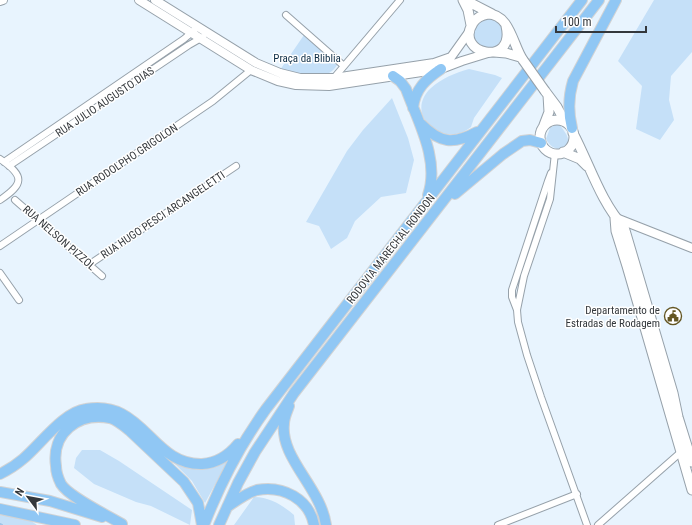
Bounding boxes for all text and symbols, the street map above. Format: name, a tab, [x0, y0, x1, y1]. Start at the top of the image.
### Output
scale bar	[556, 8, 646, 34]
text: 100 m	[562, 15, 592, 29]
park label: Praça da Bliblia	[273, 52, 341, 65]
street label: RUA JULIO AUGUSTO DIAS	[53, 64, 157, 140]
street label: RUA RODOLPHO GRIGOLON	[74, 121, 180, 199]
street label: RUA HUGO PESCI ARCANGELETTI	[99, 169, 227, 261]
street label: RODOVIA MARECHAL RONDON	[344, 192, 438, 306]
street label: RUA NELSON PIZZOL	[20, 203, 98, 273]
place label: Departamento de Estradas de Rodagem	[566, 304, 660, 330]
public building icon: Departamento de Estradas de Rodagem	[663, 306, 683, 326]
north arrow	[8, 477, 48, 517]
text: N	[13, 485, 27, 498]

